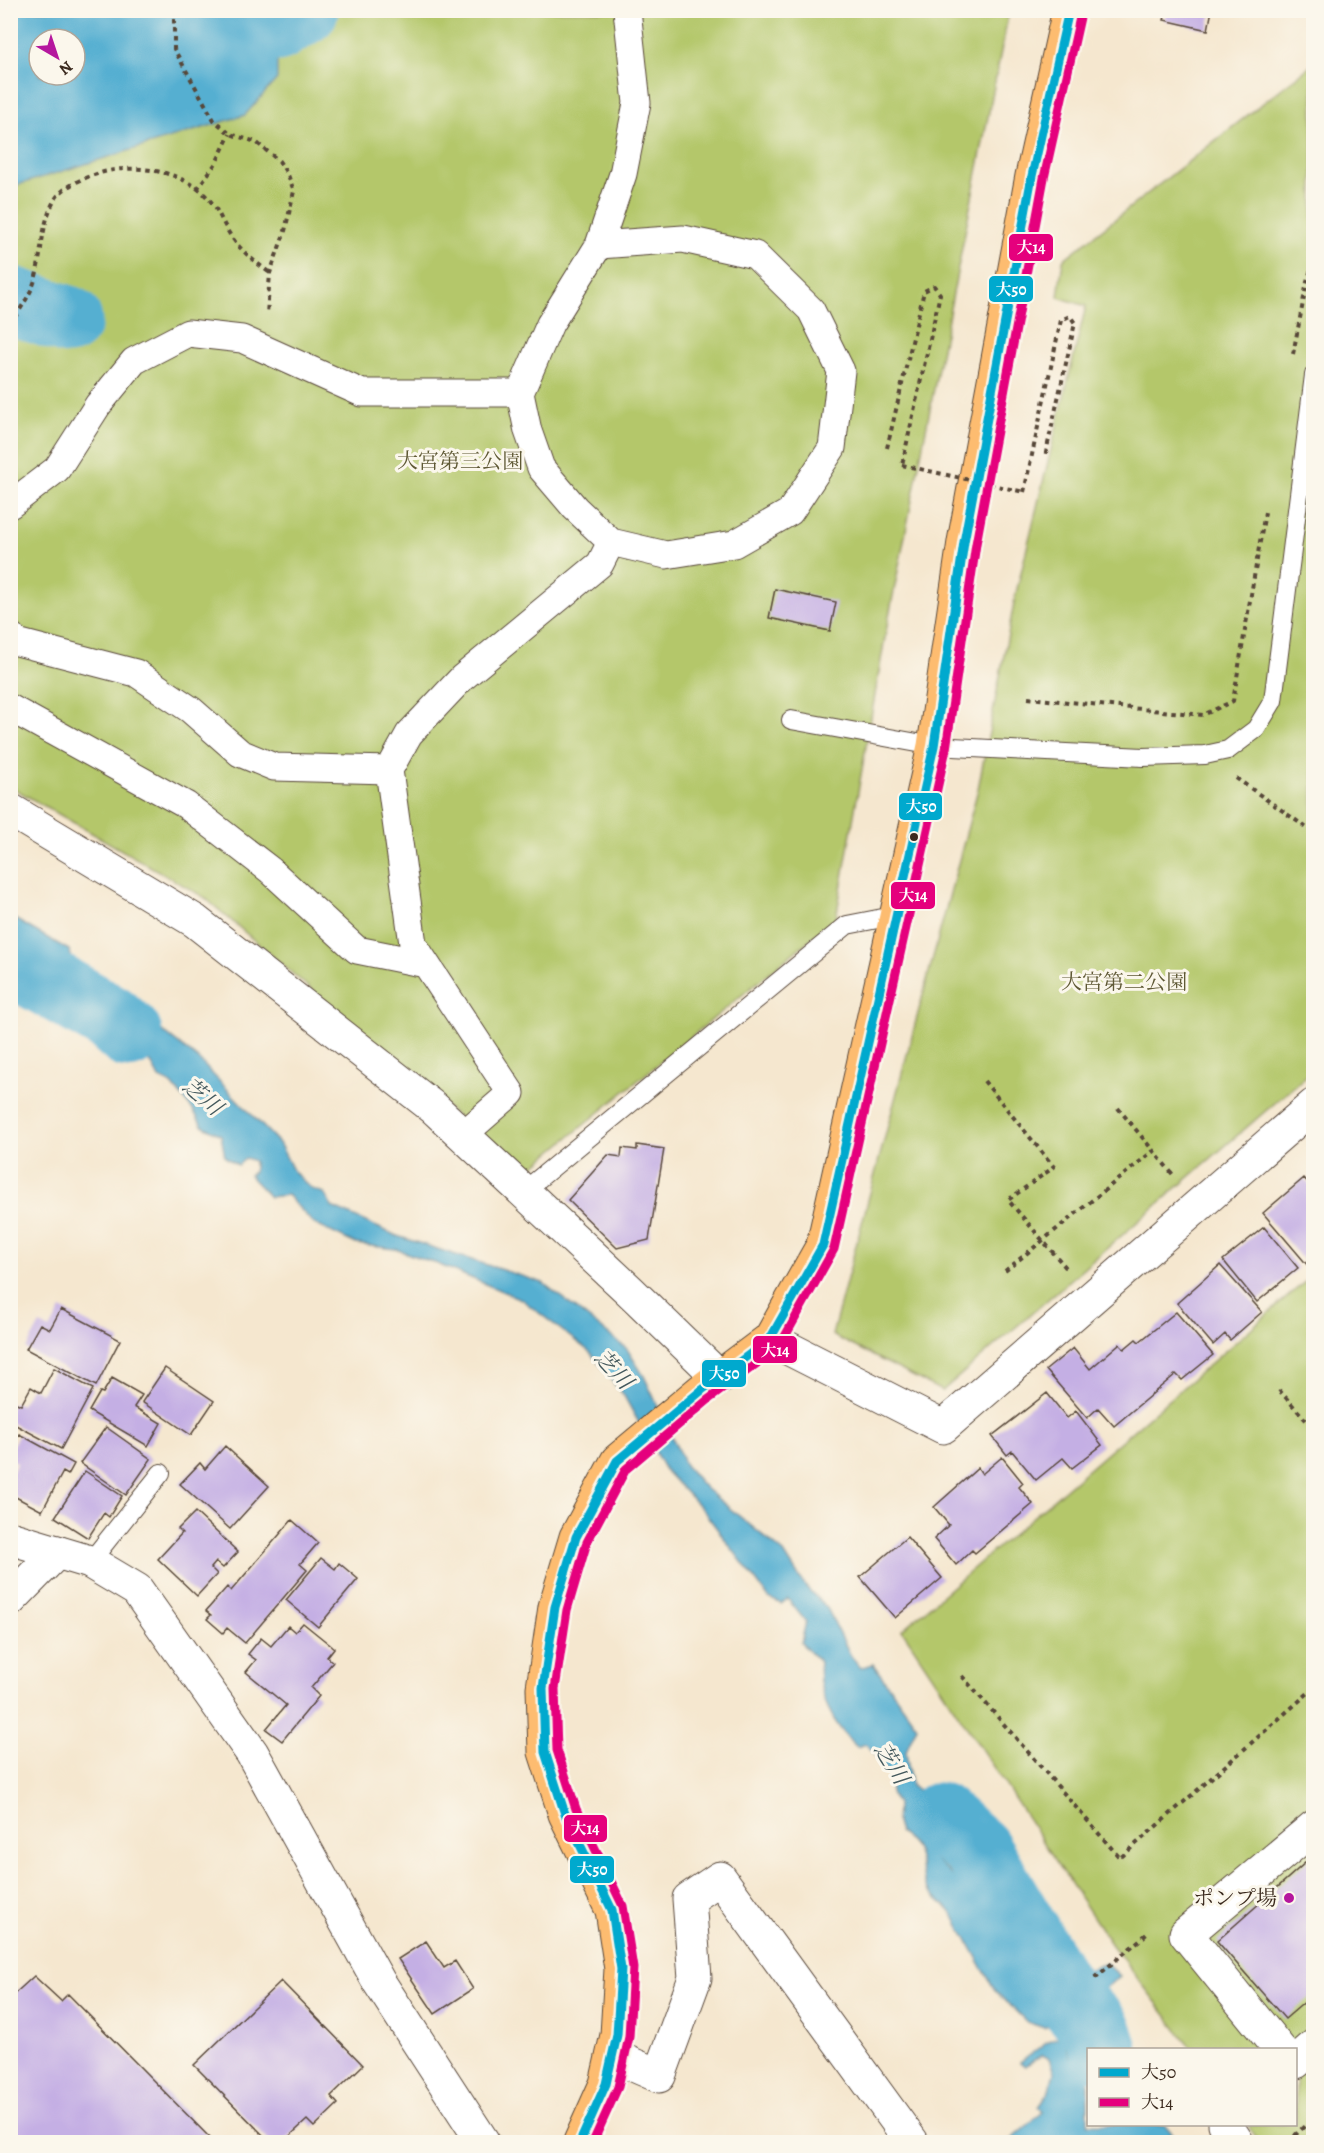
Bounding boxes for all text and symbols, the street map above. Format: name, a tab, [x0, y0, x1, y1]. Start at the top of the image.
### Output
north arrow	[27, 27, 87, 87]
text: N	[54, 56, 77, 80]
line badge: 大14	[1008, 233, 1054, 262]
text: 大14	[1016, 237, 1046, 259]
line badge: 大50	[988, 275, 1034, 303]
text: 大50	[996, 279, 1026, 301]
park label: 大宮第三公園	[397, 447, 523, 475]
line badge: 大50	[898, 792, 943, 821]
text: 大50	[906, 796, 936, 818]
unlabelled marker	[908, 831, 920, 843]
line badge: 大14	[890, 881, 936, 910]
text: 大14	[898, 885, 928, 907]
park label: 大宮第二公園	[1061, 968, 1187, 996]
water label: 芝川	[176, 1071, 230, 1124]
line badge: 大14	[752, 1335, 798, 1364]
text: 大14	[760, 1340, 790, 1362]
water label: 芝川	[587, 1343, 641, 1397]
line badge: 大50	[701, 1359, 747, 1388]
text: 大50	[709, 1363, 739, 1385]
water label: 芝川	[867, 1737, 917, 1792]
line badge: 大14	[563, 1814, 608, 1843]
text: 大14	[570, 1818, 600, 1840]
line badge: 大50	[569, 1855, 615, 1884]
text: 大50	[577, 1859, 607, 1881]
place label: ポンプ場	[1193, 1884, 1277, 1912]
marker: ポンプ場	[1282, 1891, 1296, 1905]
legend	[1087, 2048, 1297, 2126]
text: 大50	[1141, 2060, 1176, 2084]
text: 大14	[1141, 2090, 1173, 2114]

